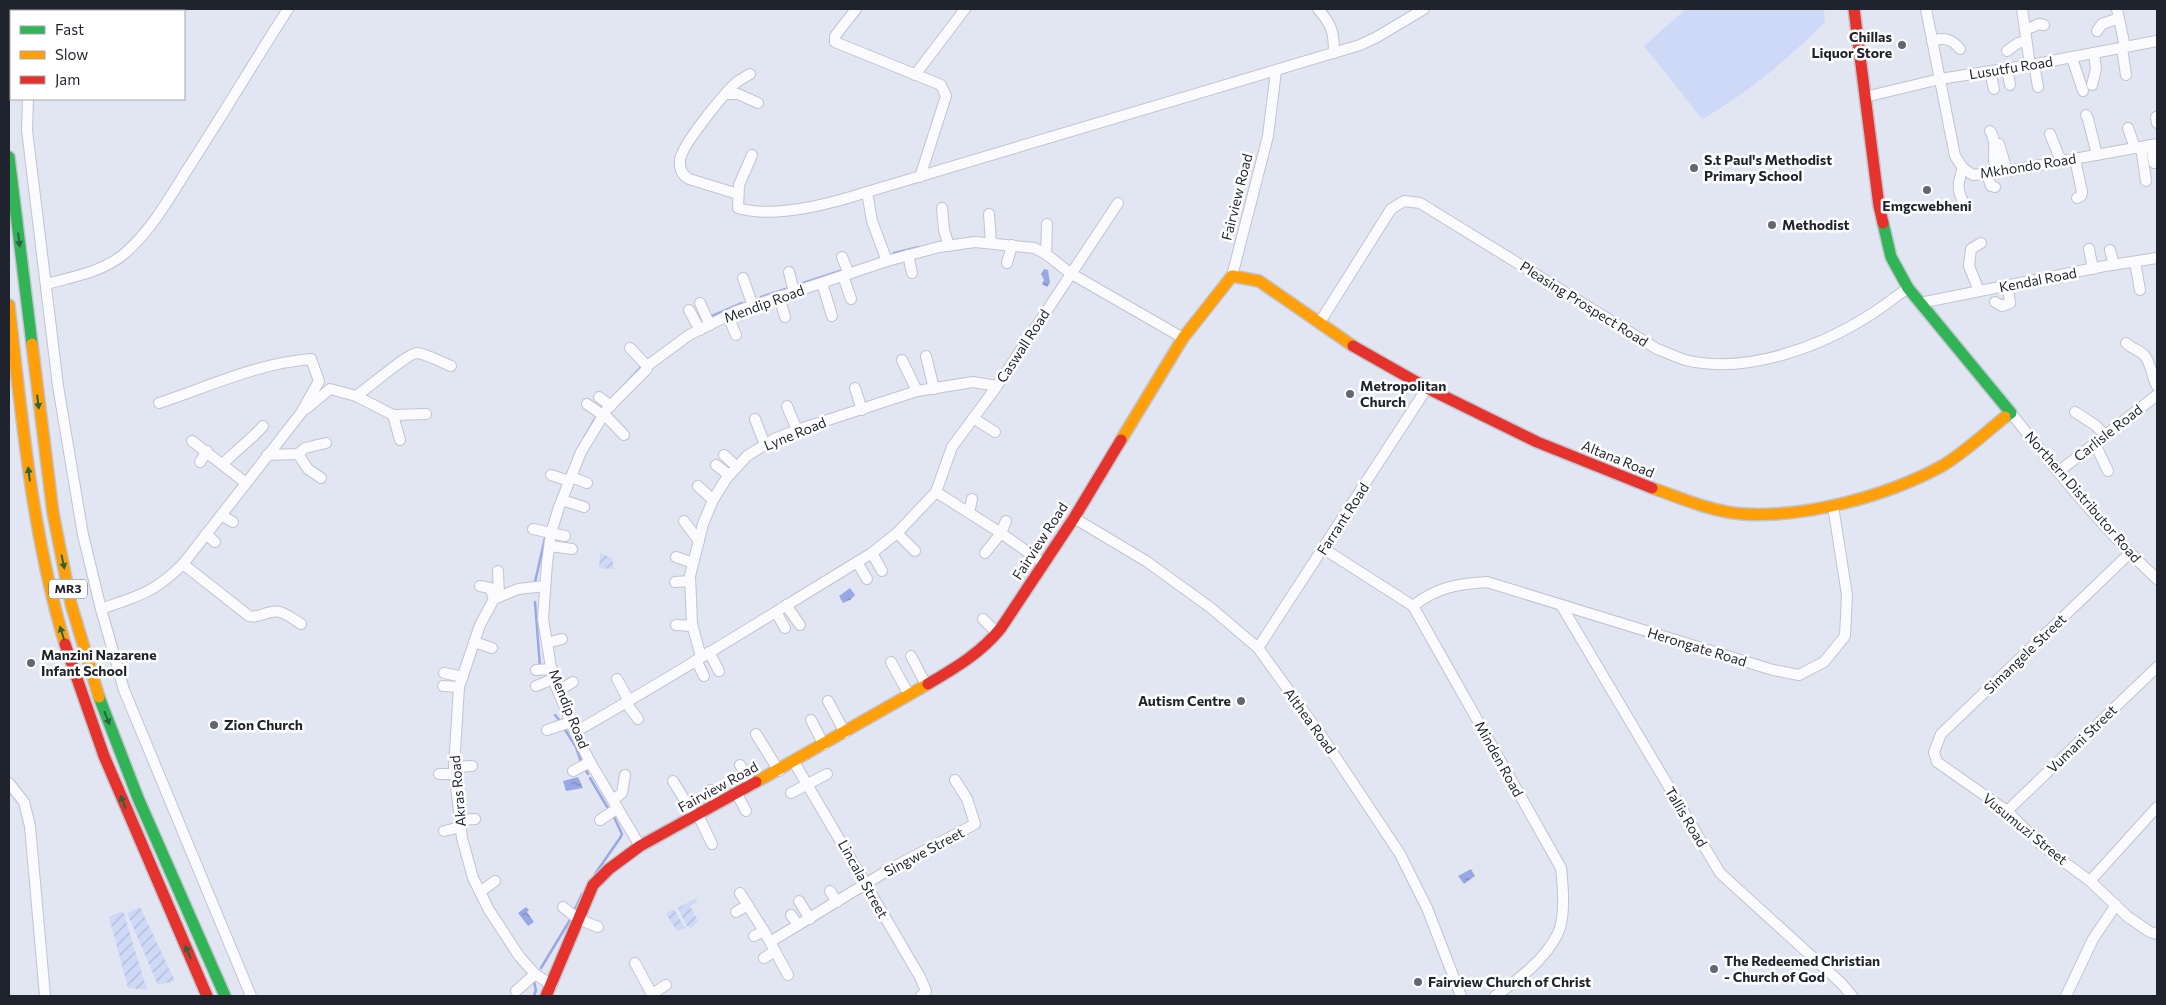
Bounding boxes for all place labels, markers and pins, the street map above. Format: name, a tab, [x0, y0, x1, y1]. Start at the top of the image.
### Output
place label: Chillas Liquor Store	[1811, 28, 1892, 61]
marker: Chillas Liquor Store	[1896, 39, 1908, 51]
place label: S.t Paul's Methodist Primary School	[1704, 151, 1832, 184]
marker: S.t Paul's Methodist Primary School	[1688, 162, 1700, 174]
marker: Emgcwebheni	[1921, 184, 1933, 196]
place label: Emgcwebheni	[1882, 197, 1972, 214]
place label: Methodist	[1782, 216, 1850, 233]
marker: Methodist	[1766, 219, 1778, 231]
place label: Metropolitan Church	[1360, 377, 1446, 410]
marker: Metropolitan Church	[1344, 388, 1356, 400]
place label: Manzini Nazarene Infant School	[41, 646, 157, 679]
marker: Manzini Nazarene Infant School	[25, 657, 37, 669]
place label: Autism Centre	[1138, 692, 1231, 709]
marker: Autism Centre	[1235, 695, 1247, 707]
place label: Zion Church	[224, 716, 303, 733]
marker: Zion Church	[208, 719, 220, 731]
place label: The Redeemed Christian - Church of God	[1724, 952, 1880, 985]
marker: The Redeemed Christian - Church of God	[1708, 963, 1720, 975]
place label: Fairview Church of Christ	[1428, 973, 1591, 990]
marker: Fairview Church of Christ	[1412, 976, 1424, 988]

